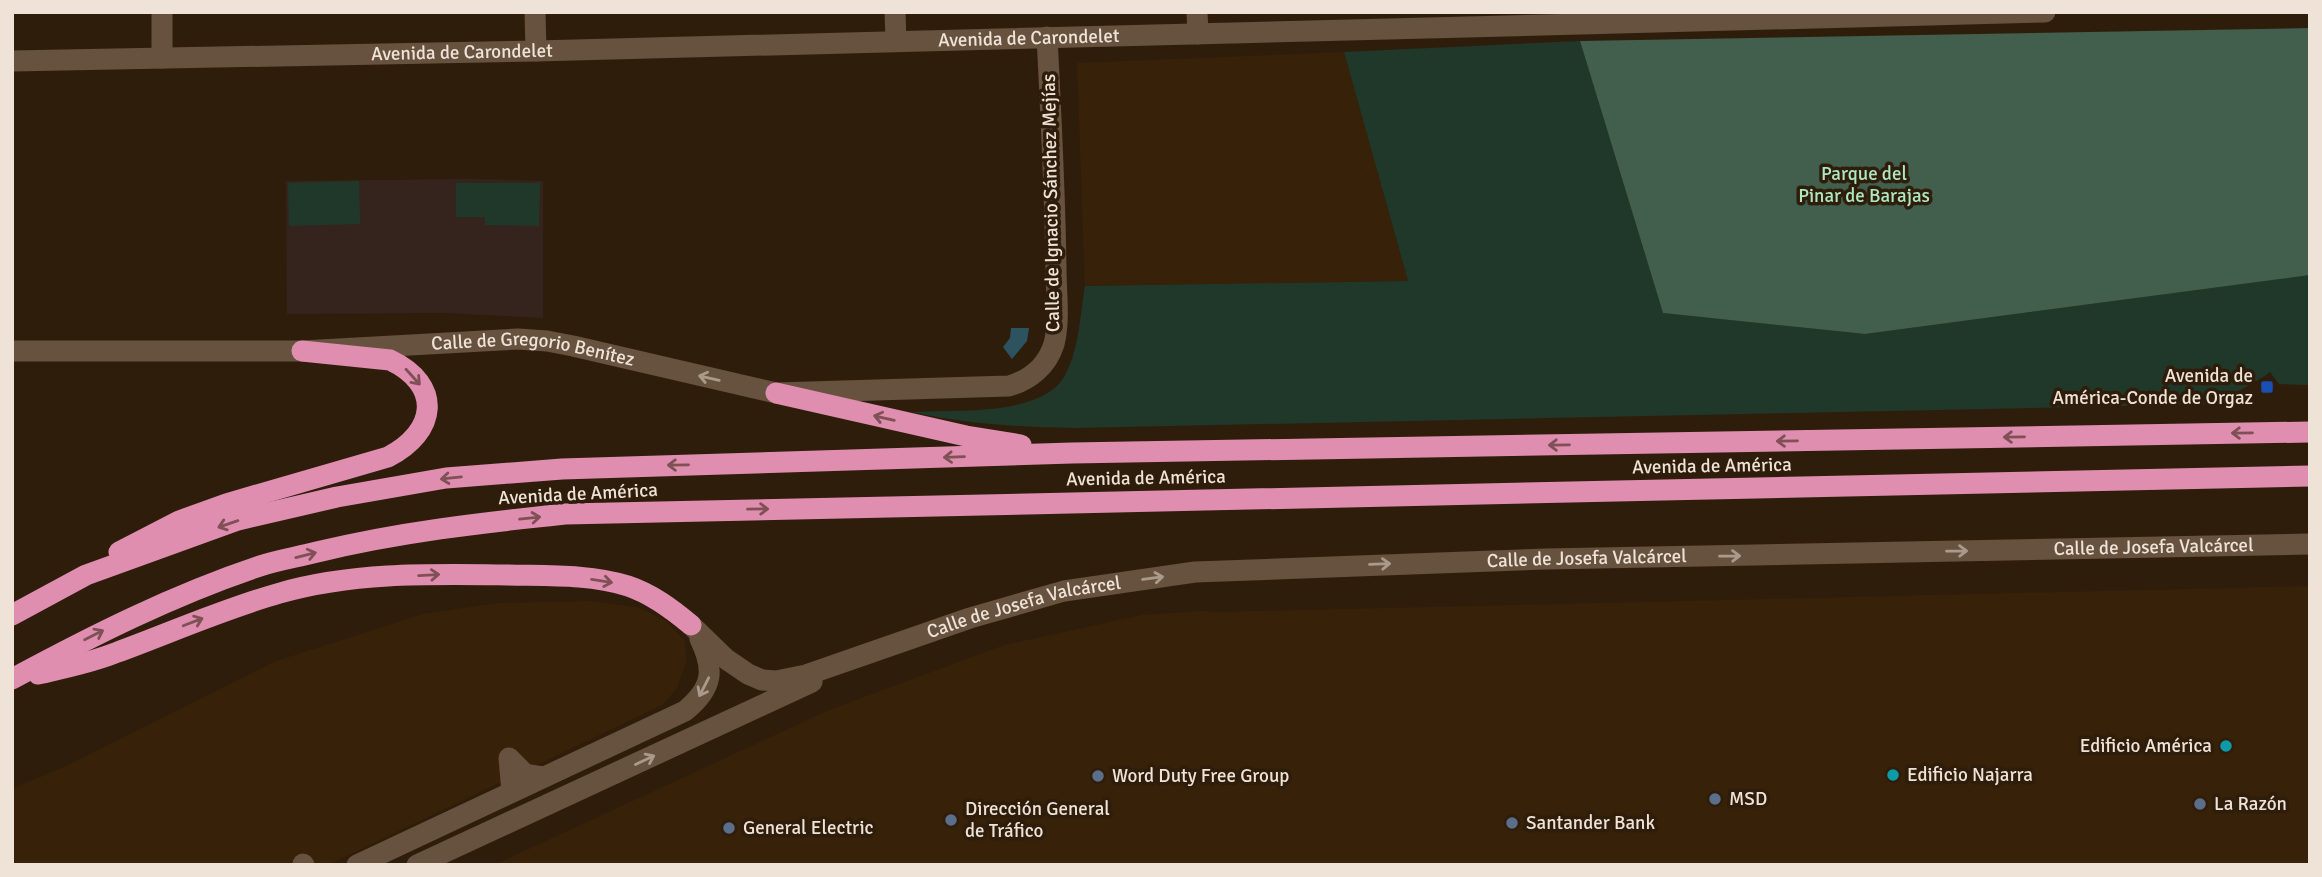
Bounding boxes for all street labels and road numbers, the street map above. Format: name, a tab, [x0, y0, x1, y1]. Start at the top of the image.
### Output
street label: Avenida de Carondelet	[938, 24, 1120, 53]
street label: Avenida de Carondelet	[371, 39, 553, 66]
street label: Calle de Ignacio Sánchez Mejías	[1037, 74, 1065, 332]
street label: Calle de Gregorio Benítez	[431, 327, 637, 372]
street label: Avenida de América	[1632, 453, 1792, 479]
street label: Avenida de América	[1066, 465, 1226, 491]
street label: Avenida de América	[498, 478, 658, 510]
street label: Calle de Josefa Valcárcel	[2053, 533, 2254, 561]
street label: Calle de Josefa Valcárcel	[1486, 544, 1687, 573]
street label: Calle de Josefa Valcárcel	[924, 571, 1122, 644]

